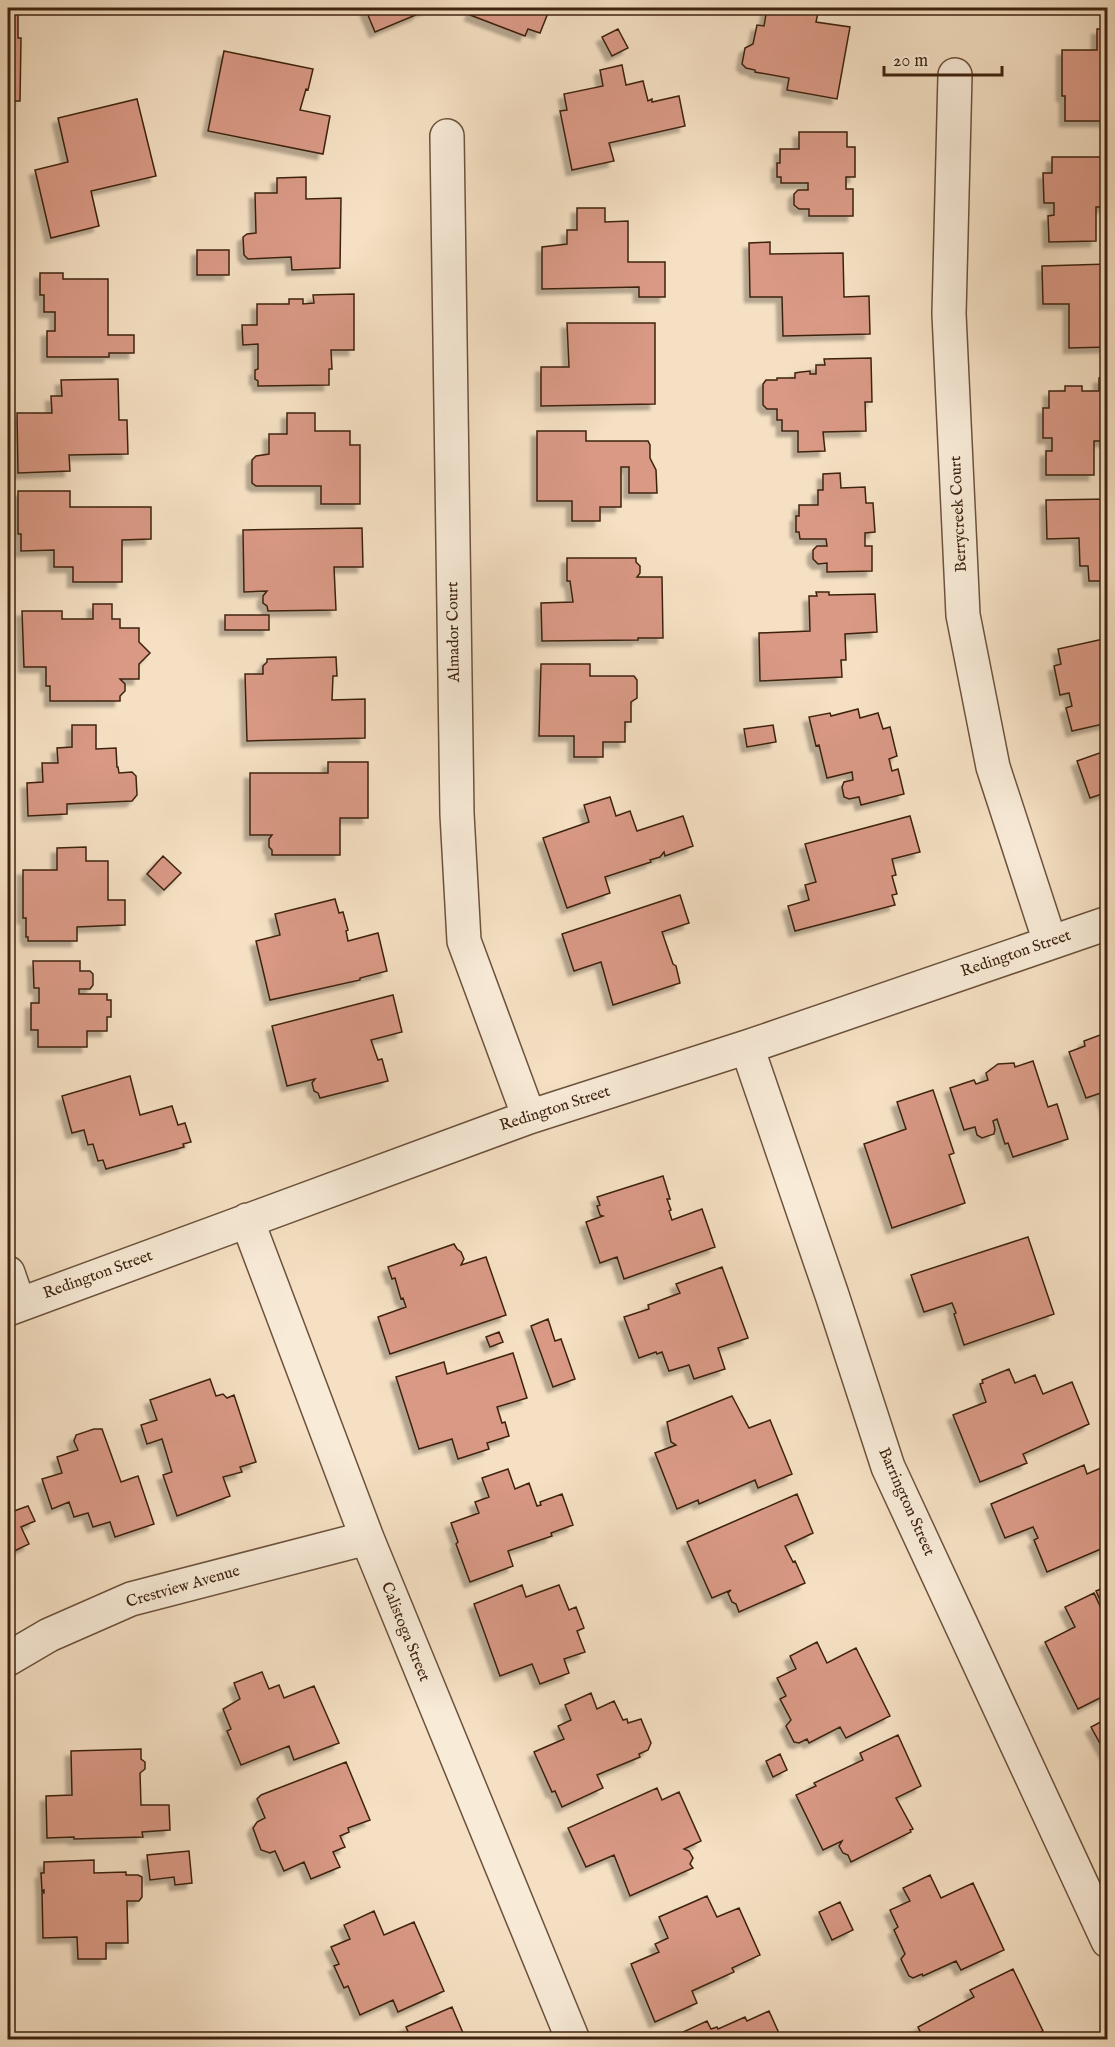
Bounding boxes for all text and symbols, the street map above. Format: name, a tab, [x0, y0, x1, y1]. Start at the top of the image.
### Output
scale bar	[884, 39, 1002, 77]
text: 20 m	[893, 50, 928, 73]
street label: Berrycreek Court	[946, 455, 972, 573]
street label: Almador Court	[443, 581, 465, 683]
street label: Redington Street	[958, 926, 1074, 982]
street label: Redington Street	[497, 1082, 613, 1136]
street label: Redington Street	[40, 1246, 156, 1304]
street label: Barrington Street	[873, 1445, 939, 1560]
street label: Crestview Avenue	[124, 1561, 242, 1613]
street label: Calistoga Street	[376, 1579, 434, 1685]

